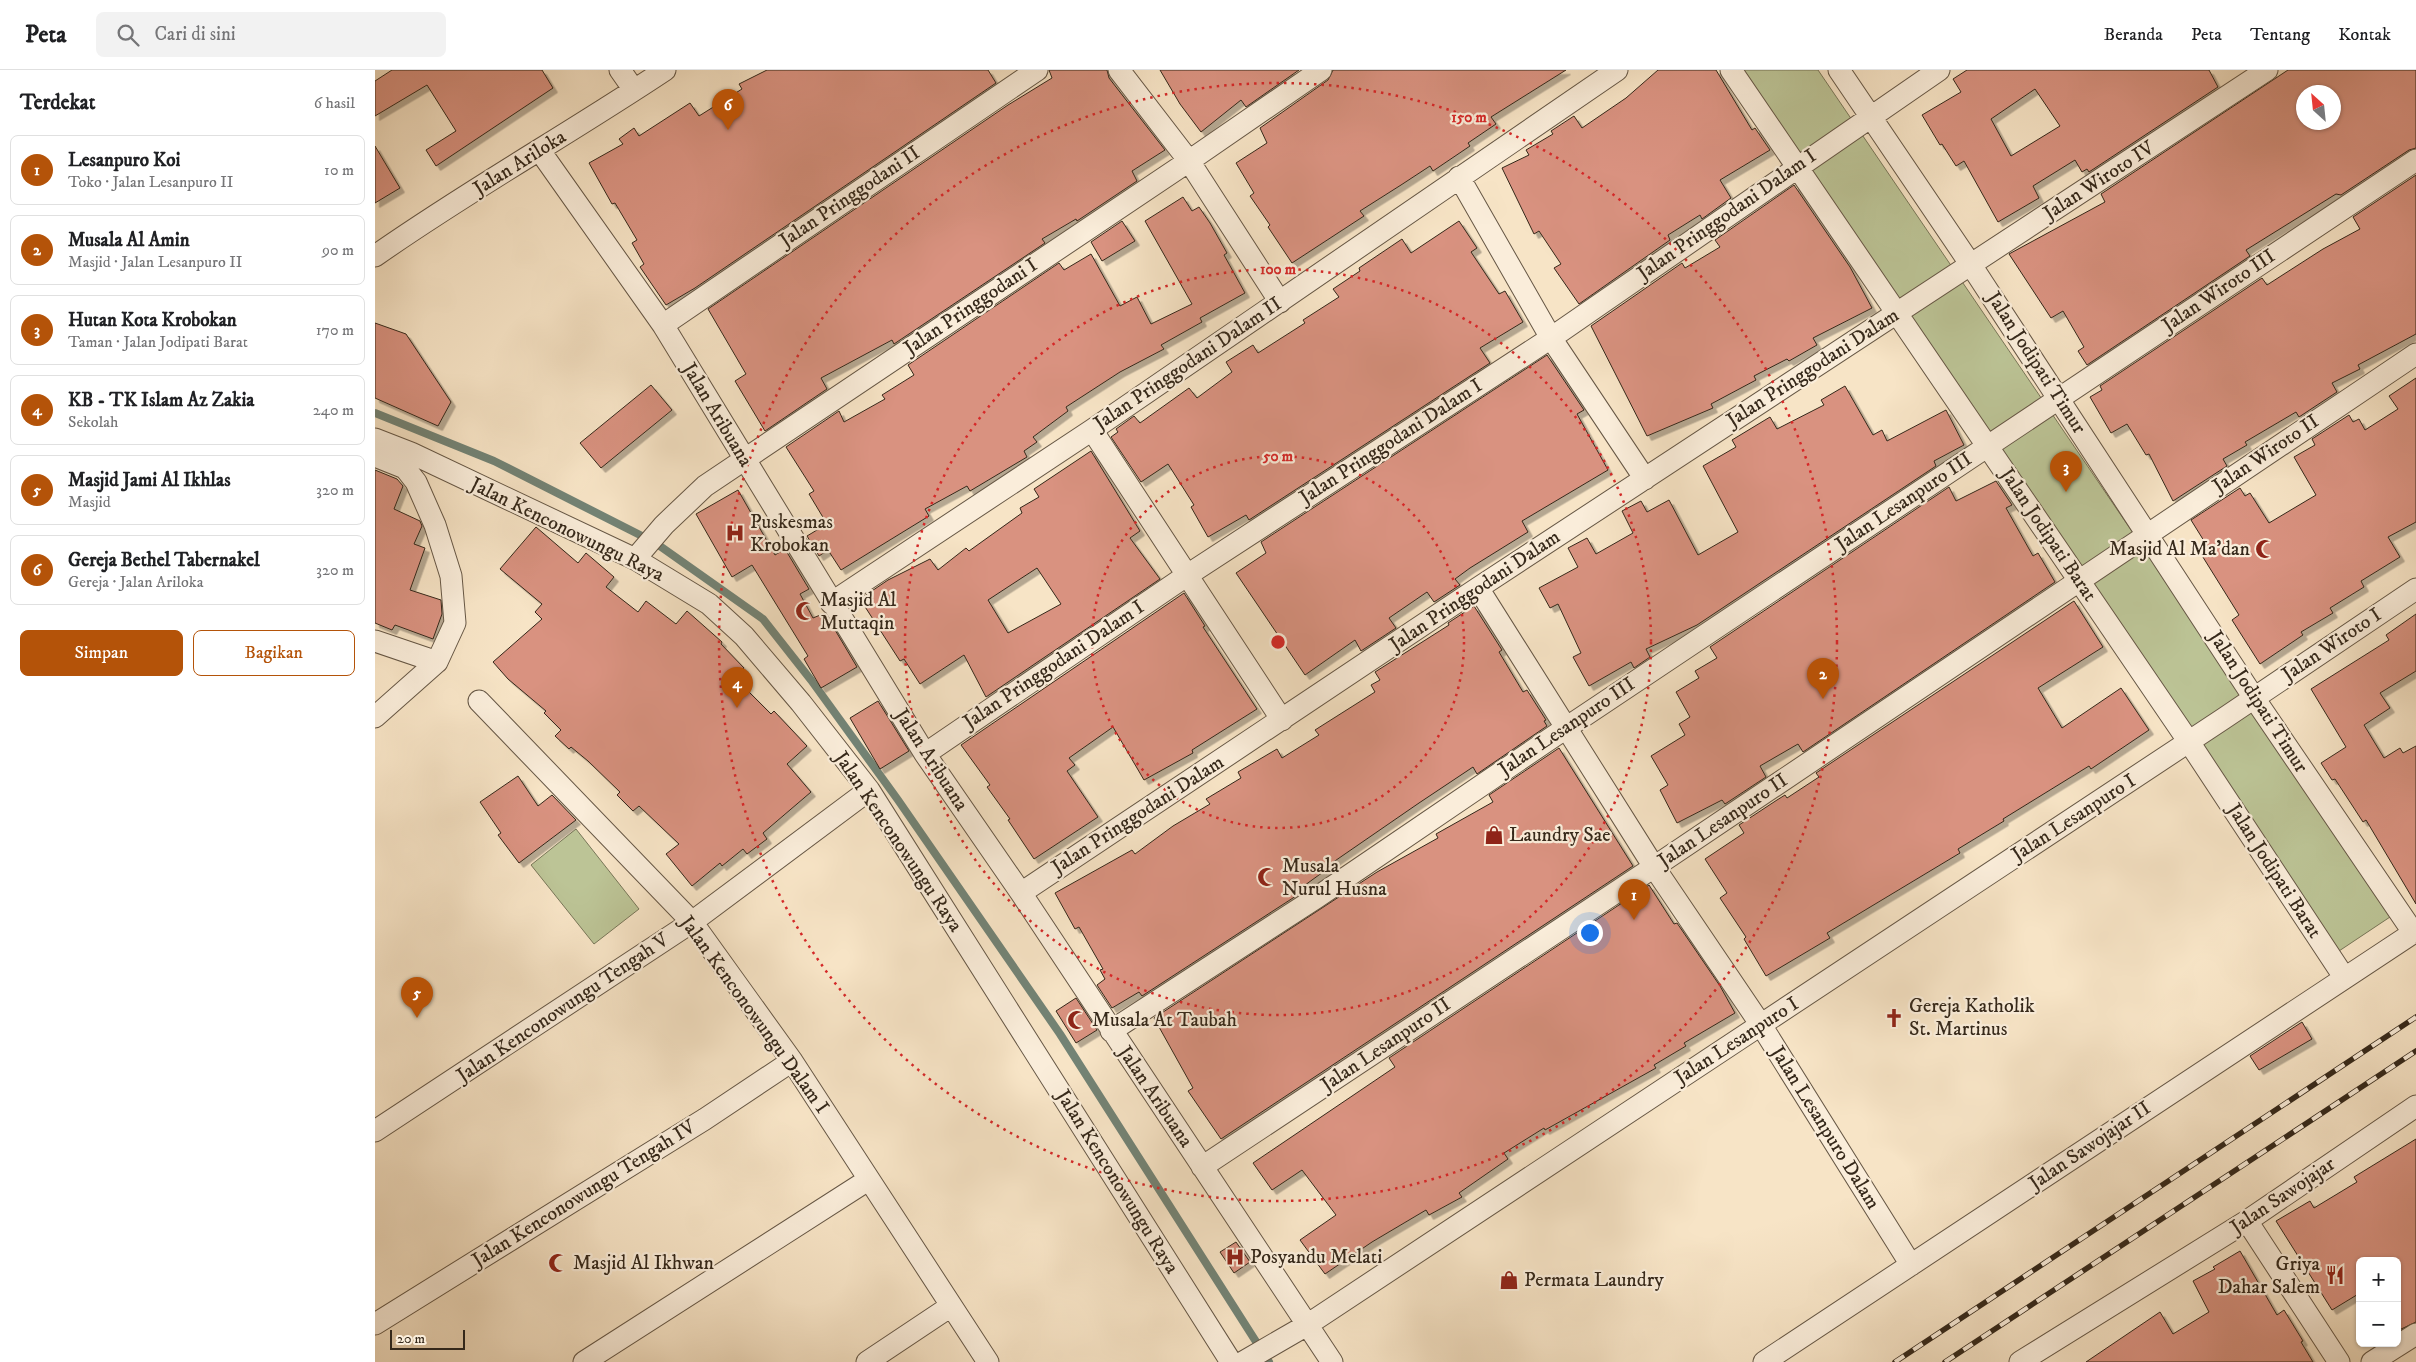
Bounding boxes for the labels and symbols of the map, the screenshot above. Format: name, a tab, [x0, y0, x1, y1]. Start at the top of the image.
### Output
north arrow	[2296, 85, 2341, 130]
pin: 6	[712, 89, 744, 130]
text: 150 m	[1451, 108, 1487, 127]
street label: Jalan Ariloka	[467, 124, 571, 202]
street label: Jalan Wiroto IV	[2037, 136, 2159, 227]
street label: Jalan Pringgodani II	[773, 141, 925, 254]
street label: Jalan Pringgodani Dalam I	[1631, 144, 1821, 287]
street label: Jalan Wiroto III	[2156, 244, 2280, 339]
street label: Jalan Pringgodani I	[898, 253, 1043, 362]
text: 100 m	[1260, 260, 1297, 279]
street label: Jalan Jodipati Timur	[1980, 286, 2092, 439]
street label: Jalan Pringgodani Dalam II	[1088, 292, 1287, 437]
street label: Jalan Pringgodani Dalam	[1720, 303, 1904, 434]
street label: Jalan Aribuana	[675, 357, 758, 472]
street label: Jalan Pringgodani Dalam I	[1293, 374, 1487, 512]
street label: Jalan Wiroto II	[2206, 409, 2324, 500]
text: 50 m	[1262, 447, 1294, 466]
street label: Jalan Lesanpuro III	[1829, 447, 1977, 558]
pin: 3	[2050, 451, 2082, 492]
street label: Jalan Jodipati Barat	[1993, 462, 2102, 607]
street label: Jalan Kenconowungu Raya	[464, 471, 668, 588]
place label: Puskesmas Krobokan	[750, 510, 833, 558]
hospital icon: Puskesmas Krobokan	[724, 522, 746, 544]
street label: Jalan Pringgodani Dalam	[1383, 525, 1565, 659]
place label: Masjid Al Ma'dan	[2109, 537, 2251, 562]
mosque icon: Masjid Al Ma'dan	[2254, 538, 2276, 560]
place label: Masjid Al Muttaqin	[820, 588, 896, 636]
street label: Jalan Pringgodani Dalam I	[957, 595, 1149, 736]
mosque icon: Masjid Al Muttaqin	[794, 600, 816, 622]
street label: Jalan Wiroto I	[2276, 603, 2386, 689]
street label: Jalan Jodipati Timur	[2202, 625, 2314, 778]
centre of rings	[1269, 633, 1287, 651]
pin: 2	[1807, 658, 1839, 699]
pin: 4	[721, 667, 753, 708]
street label: Jalan Lesanpuro III	[1492, 672, 1640, 783]
street label: Jalan Aribuana	[888, 702, 974, 816]
street label: Jalan Kenconowungu Raya	[827, 745, 968, 937]
street label: Jalan Pringgodani Dalam	[1045, 750, 1229, 881]
street label: Jalan Lesanpuro II	[1652, 768, 1793, 875]
street label: Jalan Lesanpuro I	[2006, 769, 2141, 869]
street label: Jalan Jodipati Barat	[2220, 797, 2327, 943]
place label: Laundry Sae	[1509, 823, 1610, 848]
shop icon: Laundry Sae	[1483, 824, 1505, 846]
place label: Musala Nurul Husna	[1282, 854, 1387, 902]
mosque icon: Musala Nurul Husna	[1256, 866, 1278, 888]
pin: 1	[1618, 879, 1650, 920]
street label: Jalan Kenconowungu Dalam I	[673, 910, 834, 1119]
your location	[1577, 920, 1603, 946]
street label: Jalan Kenconowungu Tengah V	[451, 927, 674, 1089]
pin: 5	[401, 977, 433, 1018]
street label: Jalan Lesanpuro II	[1315, 992, 1456, 1099]
street label: Jalan Lesanpuro I	[1669, 992, 1804, 1092]
place label: Gereja Katholik St. Martinus	[1909, 994, 2035, 1042]
church icon: Gereja Katholik St. Martinus	[1883, 1007, 1905, 1029]
place label: Musala At Taubah	[1092, 1008, 1237, 1033]
mosque icon: Musala At Taubah	[1066, 1009, 1088, 1031]
street label: Jalan Aribuana	[1111, 1040, 1198, 1153]
street label: Jalan Lesanpuro Dalam	[1764, 1040, 1885, 1214]
street label: Jalan Kenconowungu Raya	[1049, 1084, 1184, 1279]
street label: Jalan Sawojajar II	[2023, 1096, 2156, 1197]
street label: Jalan Kenconowungu Tengah IV	[466, 1115, 701, 1274]
street label: Jalan Sawojajar	[2224, 1152, 2341, 1241]
place label: Posyandu Melati	[1250, 1245, 1382, 1270]
hospital icon: Posyandu Melati	[1224, 1246, 1246, 1268]
place label: Masjid Al Ikhwan	[573, 1251, 714, 1276]
mosque icon: Masjid Al Ikhwan	[547, 1252, 569, 1274]
place label: Griya Dahar Salem	[2218, 1252, 2320, 1300]
restaurant icon: Griya Dahar Salem	[2324, 1264, 2346, 1286]
place label: Permata Laundry	[1524, 1268, 1664, 1293]
shop icon: Permata Laundry	[1498, 1269, 1520, 1291]
scale bar	[390, 1327, 465, 1350]

